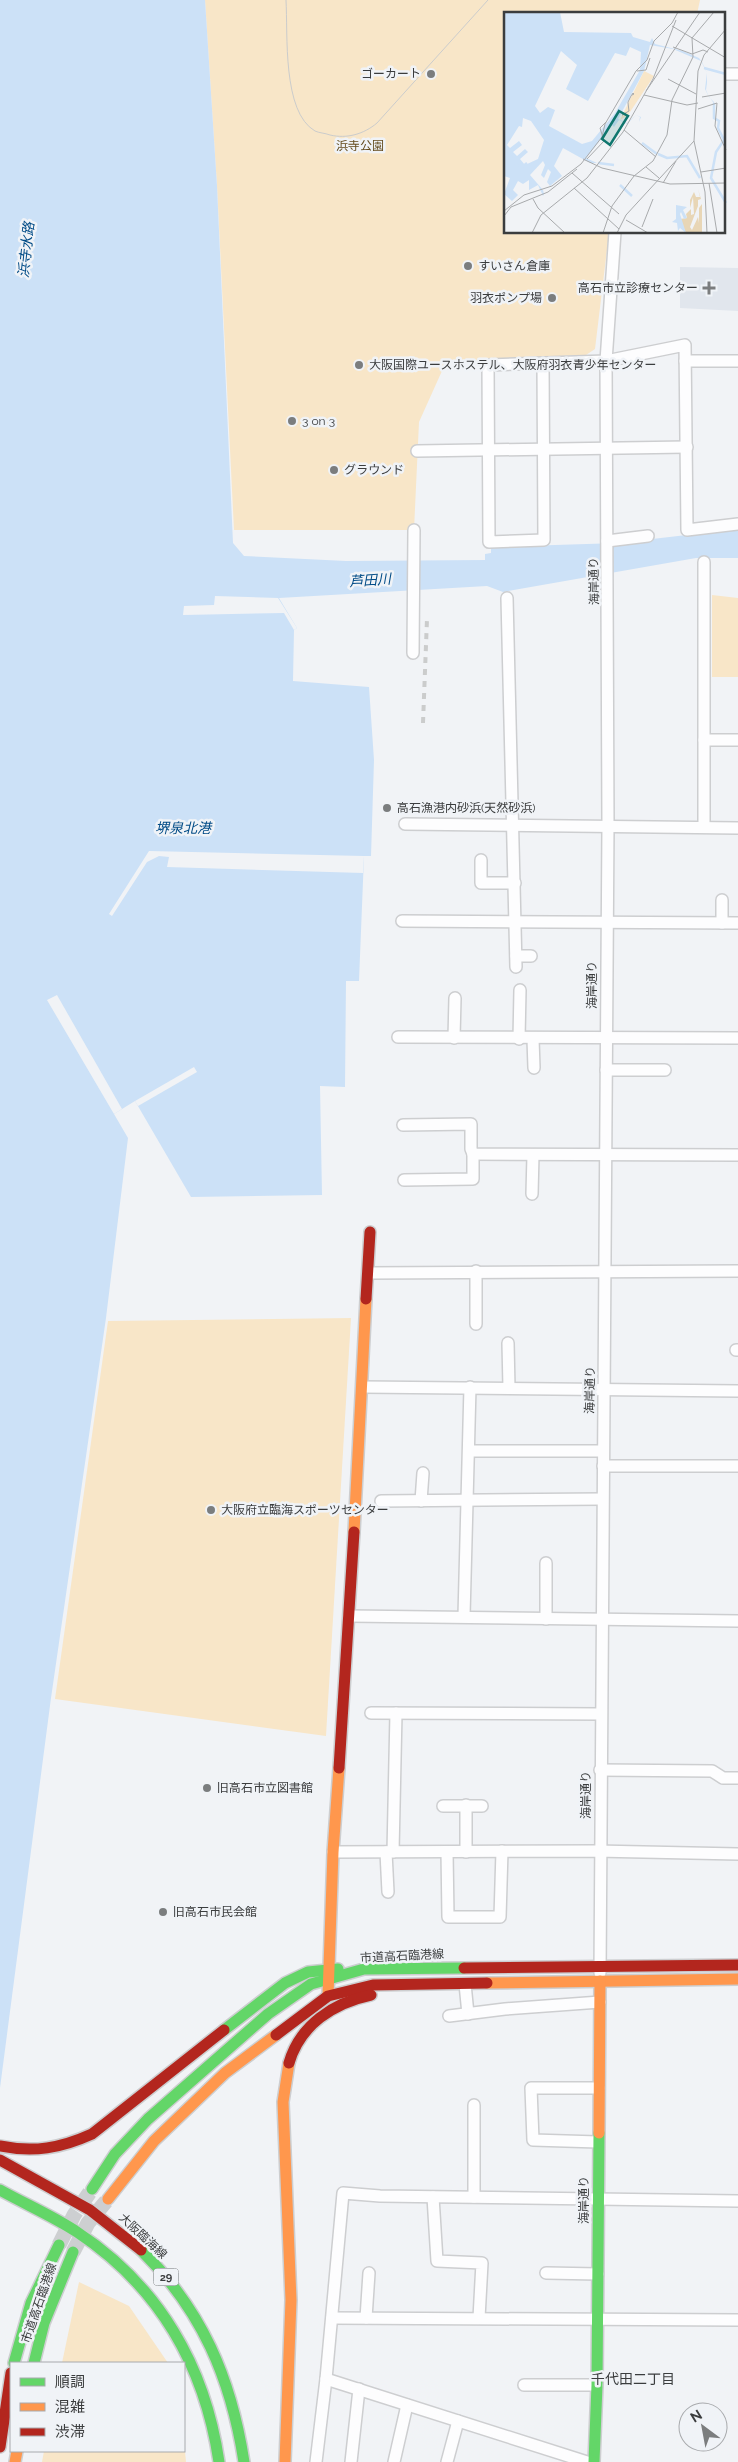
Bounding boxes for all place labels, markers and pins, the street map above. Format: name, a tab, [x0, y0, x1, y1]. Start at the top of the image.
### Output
place label: ゴーカート	[361, 67, 421, 81]
marker: ゴーカート	[425, 68, 437, 80]
place label: すいさん倉庫	[478, 259, 550, 273]
marker: すいさん倉庫	[462, 260, 474, 272]
place label: 高石市立診療センター	[578, 281, 698, 295]
marker: 高石市立診療センター	[702, 281, 716, 295]
place label: 羽衣ポンプ場	[470, 291, 542, 305]
marker: 羽衣ポンプ場	[546, 292, 558, 304]
place label: 大阪国際ユースホステル、大阪府羽衣青少年センター	[369, 358, 656, 372]
marker: 大阪国際ユースホステル、大阪府羽衣青少年センター	[353, 359, 365, 371]
place label: 3 on 3	[302, 414, 335, 428]
marker: 3 on 3	[286, 415, 298, 427]
place label: グラウンド	[344, 463, 404, 477]
marker: グラウンド	[328, 464, 340, 476]
place label: 高石漁港内砂浜(天然砂浜)	[397, 801, 535, 815]
marker: 高石漁港内砂浜(天然砂浜)	[381, 802, 393, 814]
place label: 大阪府立臨海スポーツセンター	[221, 1503, 389, 1517]
marker: 大阪府立臨海スポーツセンター	[205, 1504, 217, 1516]
place label: 旧高石市立図書館	[217, 1781, 313, 1795]
marker: 旧高石市立図書館	[201, 1782, 213, 1794]
place label: 旧高石市民会館	[173, 1905, 257, 1919]
marker: 旧高石市民会館	[157, 1906, 169, 1918]

